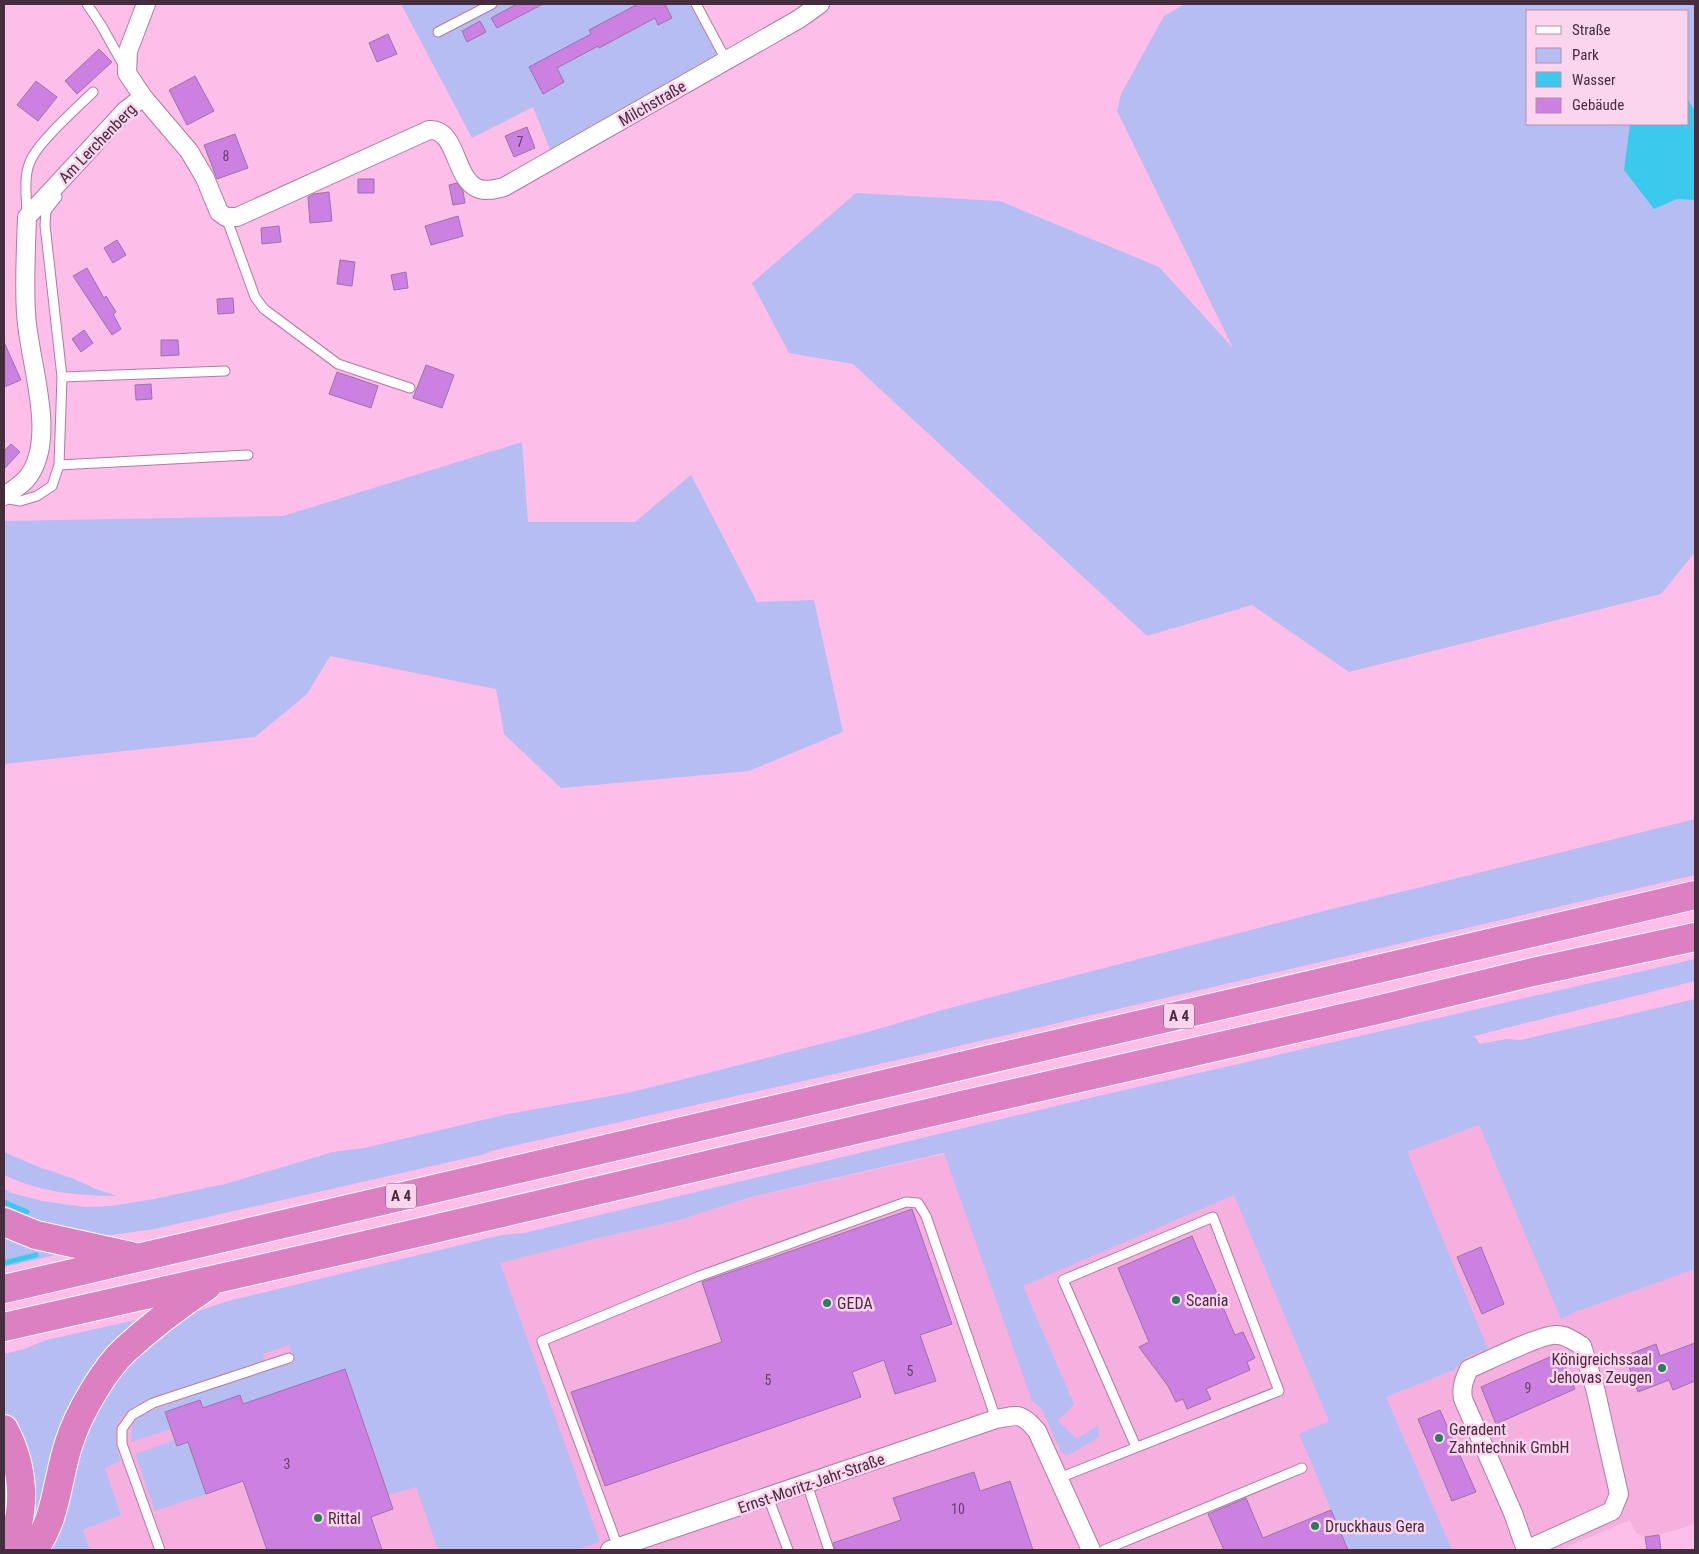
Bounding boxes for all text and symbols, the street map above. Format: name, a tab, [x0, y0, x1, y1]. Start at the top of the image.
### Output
legend	[1526, 10, 1689, 125]
text: Straße	[1572, 21, 1611, 39]
text: Park	[1572, 46, 1599, 64]
text: Wasser	[1572, 71, 1616, 89]
street label: Milchstraße	[615, 77, 689, 130]
text: Gebäude	[1572, 96, 1624, 114]
street label: Am Lerchenberg	[55, 100, 140, 187]
house number: 7	[517, 134, 524, 150]
house number: 8	[223, 148, 230, 164]
road number: A 4	[1164, 1004, 1194, 1028]
road number: A 4	[386, 1184, 416, 1208]
place label: Scania	[1186, 1291, 1228, 1310]
place label: GEDA	[837, 1294, 873, 1313]
marker: Scania	[1170, 1294, 1182, 1306]
marker: GEDA	[821, 1297, 833, 1309]
place label: Königreichssaal Jehovas Zeugen	[1549, 1350, 1652, 1387]
marker: Königreichssaal Jehovas Zeugen	[1656, 1362, 1668, 1374]
house number: 5	[907, 1363, 914, 1379]
house number: 5	[765, 1372, 772, 1388]
house number: 9	[1525, 1380, 1531, 1396]
place label: Geradent Zahntechnik GmbH	[1449, 1420, 1569, 1457]
marker: Geradent Zahntechnik GmbH	[1433, 1432, 1445, 1444]
street label: Ernst-Moritz-Jahr-Straße	[735, 1449, 887, 1518]
house number: 3	[284, 1456, 290, 1472]
house number: 10	[951, 1501, 965, 1517]
place label: Rittal	[328, 1509, 361, 1528]
marker: Rittal	[312, 1512, 324, 1524]
place label: Druckhaus Gera	[1325, 1517, 1425, 1536]
marker: Druckhaus Gera	[1309, 1520, 1321, 1532]

